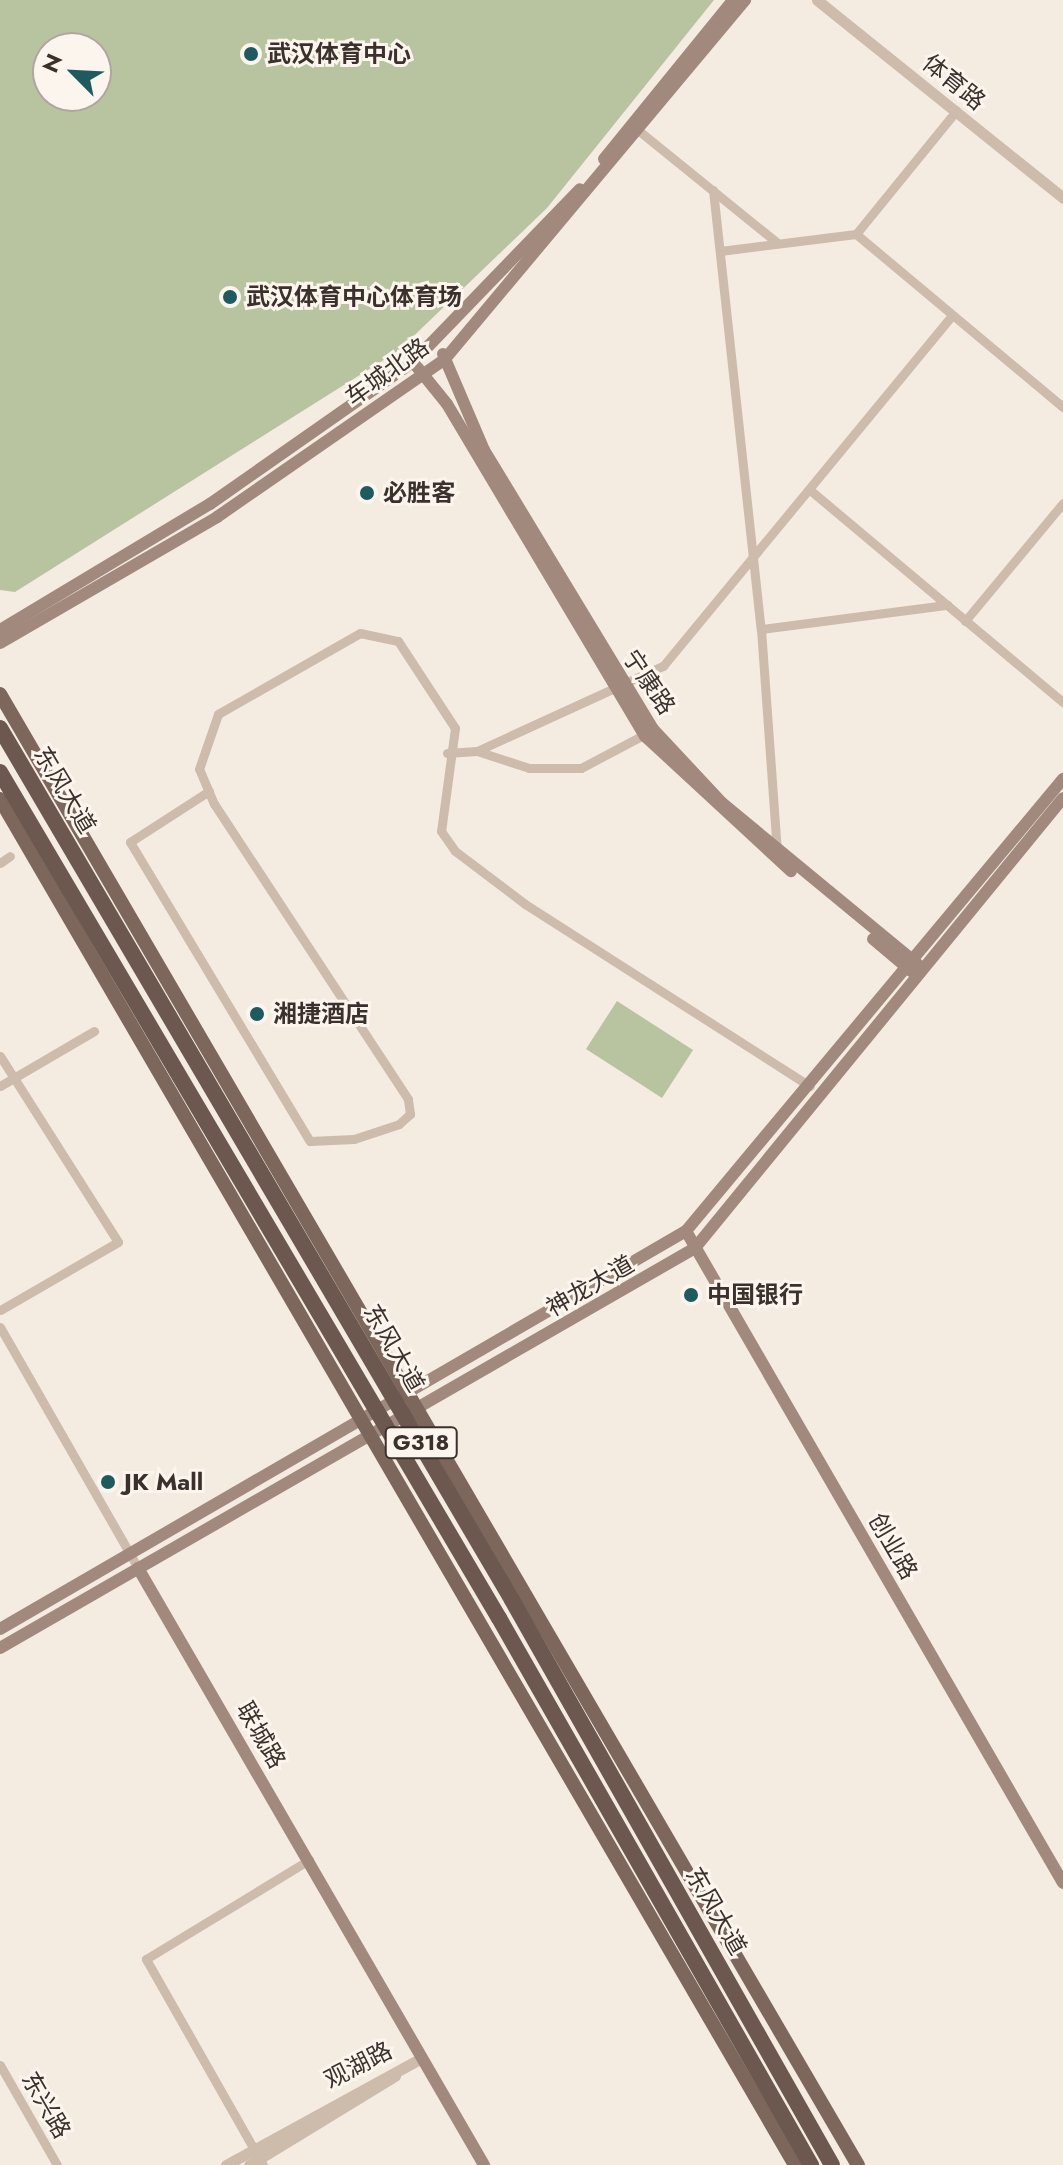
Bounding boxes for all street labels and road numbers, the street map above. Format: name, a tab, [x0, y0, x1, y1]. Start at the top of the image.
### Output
street label: 体育路	[917, 48, 991, 116]
street label: 车城北路	[340, 332, 434, 412]
street label: 宁康路	[617, 644, 681, 720]
street label: 东风大道	[28, 741, 102, 839]
street label: 神龙大道	[541, 1250, 639, 1322]
street label: 东风大道	[358, 1299, 430, 1397]
road number: G318	[383, 1425, 459, 1461]
street label: 创业路	[863, 1508, 923, 1584]
street label: 联城路	[231, 1697, 291, 1773]
street label: 东风大道	[680, 1862, 752, 1960]
street label: 观湖路	[319, 2036, 397, 2094]
street label: 东兴路	[16, 2067, 76, 2143]

